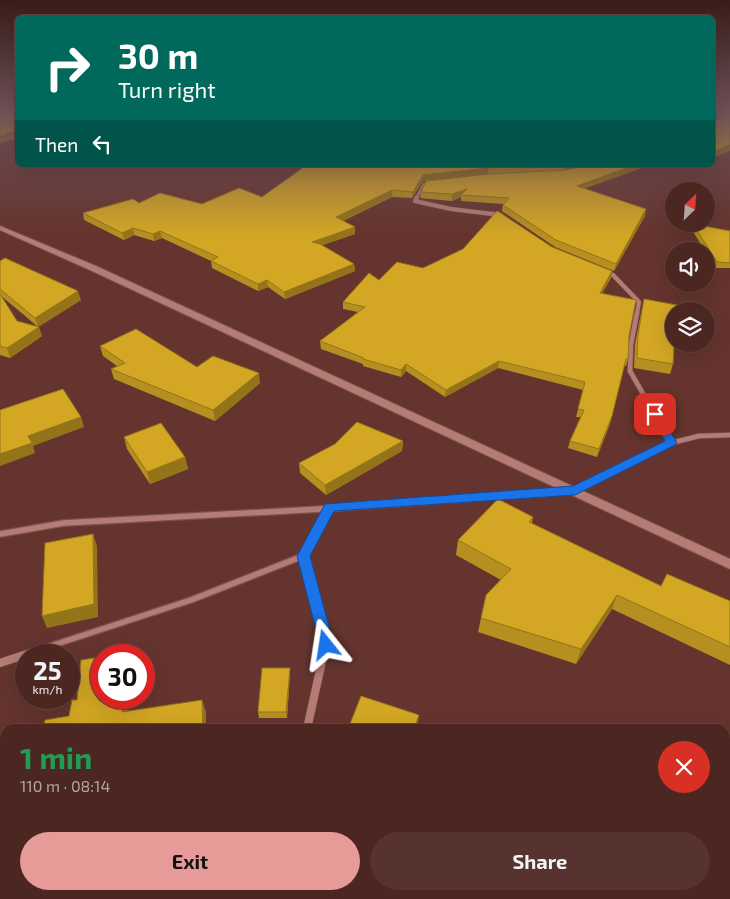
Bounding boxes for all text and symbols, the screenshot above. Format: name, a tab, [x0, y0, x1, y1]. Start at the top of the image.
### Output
text: 30 m	[118, 34, 198, 76]
icon: right	[35, 35, 100, 100]
text: Turn right	[118, 76, 216, 102]
icon: left	[88, 130, 116, 158]
text: Then	[35, 133, 78, 156]
north arrow	[665, 182, 715, 232]
map controls	[665, 182, 715, 352]
button: sound	[665, 242, 715, 292]
button: layers	[665, 302, 715, 352]
pin	[634, 393, 676, 435]
icon: arrive	[641, 400, 669, 428]
position arrow	[299, 618, 351, 670]
speed limit sign: 30	[90, 644, 155, 709]
text: 25	[33, 655, 62, 685]
text: km/h	[33, 682, 62, 696]
text: 1 min	[20, 739, 92, 775]
button: close	[658, 741, 710, 793]
text: 110 m · 08:14	[20, 776, 110, 795]
button: Exit	[20, 832, 360, 890]
button: Share	[370, 832, 710, 890]

